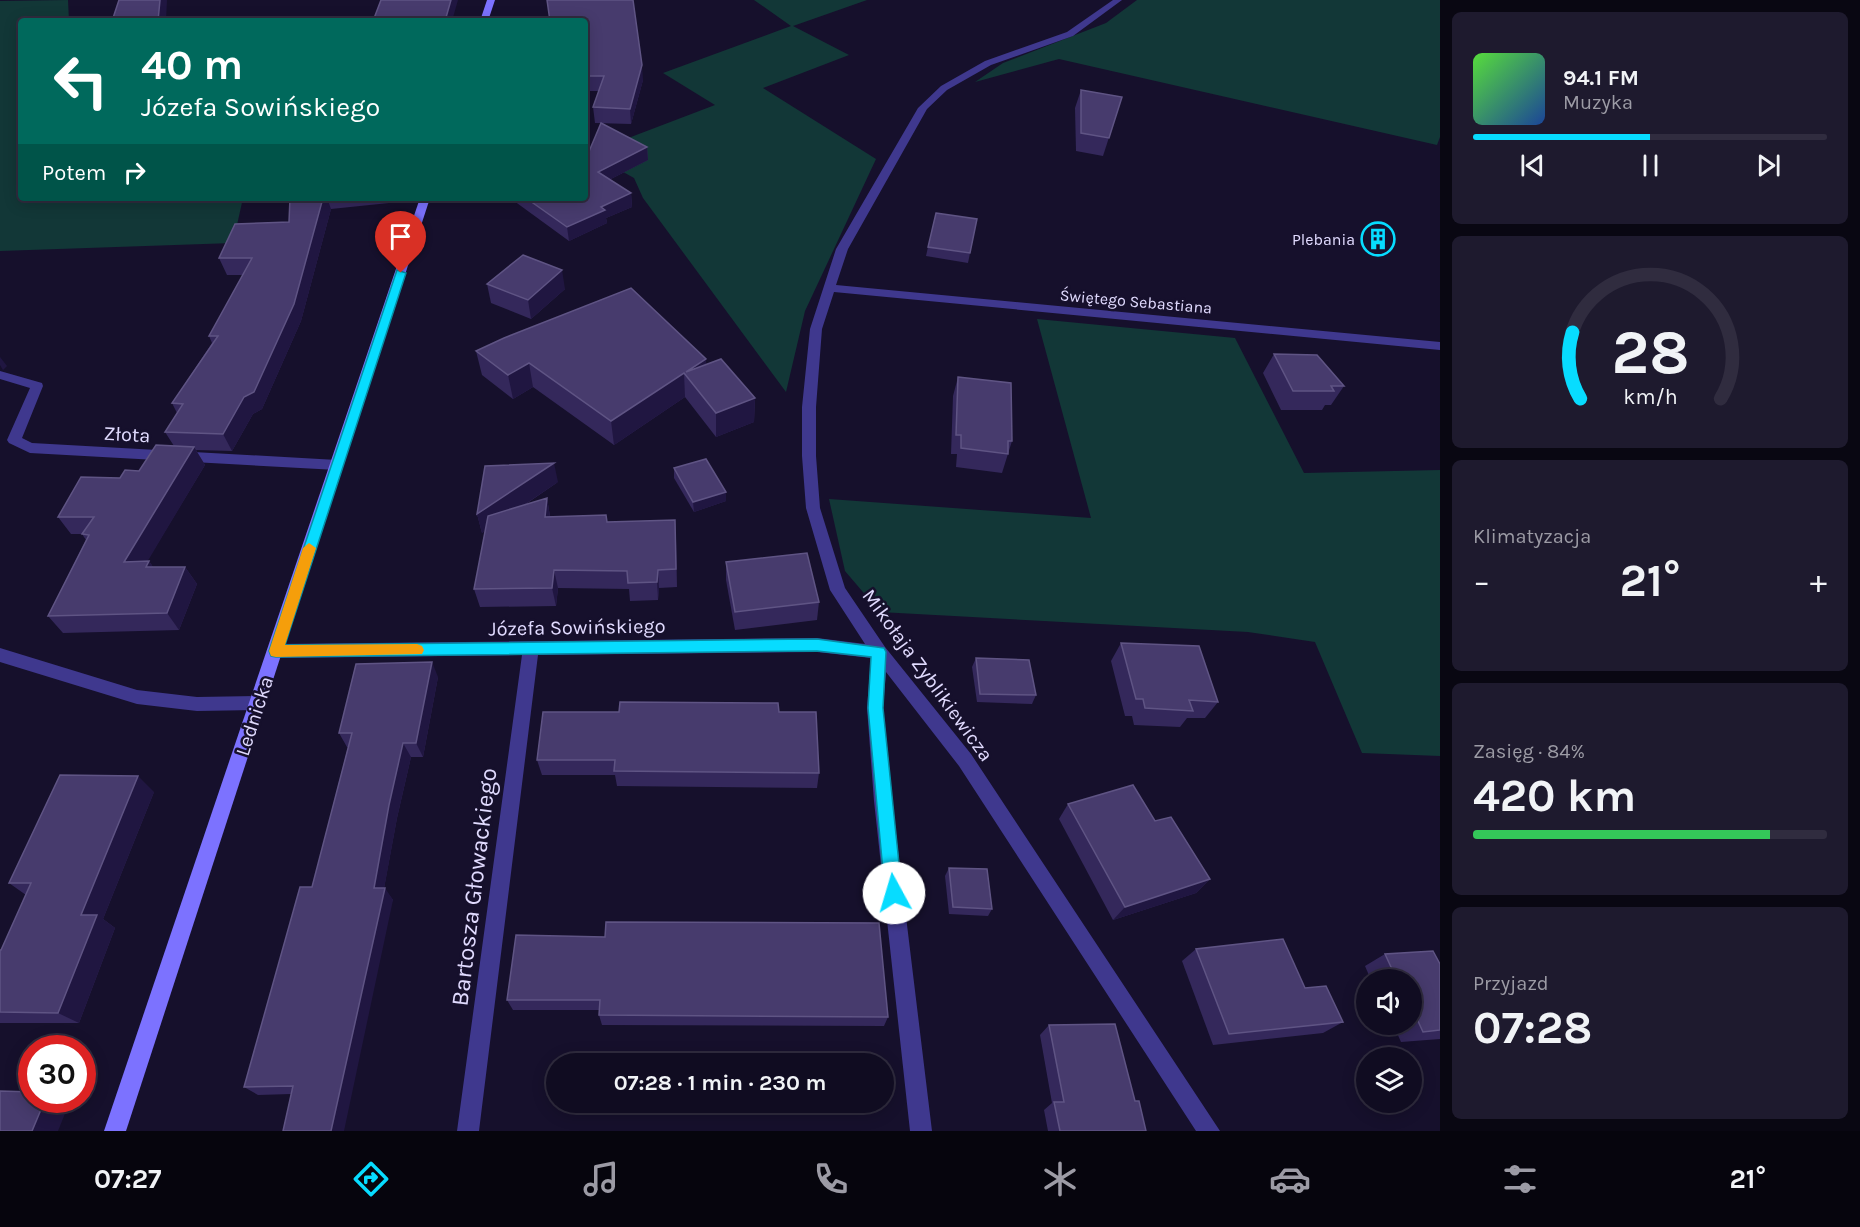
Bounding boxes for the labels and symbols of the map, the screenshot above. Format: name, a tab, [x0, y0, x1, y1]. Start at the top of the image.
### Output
pin	[375, 211, 426, 273]
building icon: Plebania	[1360, 221, 1396, 257]
place label: Plebania	[1292, 230, 1355, 249]
street label: Świętego Sebastiana	[1059, 285, 1213, 318]
street label: Złota	[103, 422, 151, 447]
street label: Mikołaja Zyblikiewicza	[857, 585, 998, 766]
street label: Józefa Sowińskiego	[488, 614, 666, 641]
street label: Lednicka	[231, 674, 278, 759]
street label: Bartosza Głowackiego	[445, 766, 503, 1008]
position arrow	[862, 861, 926, 925]
speed limit sign: 30	[18, 1035, 96, 1113]

